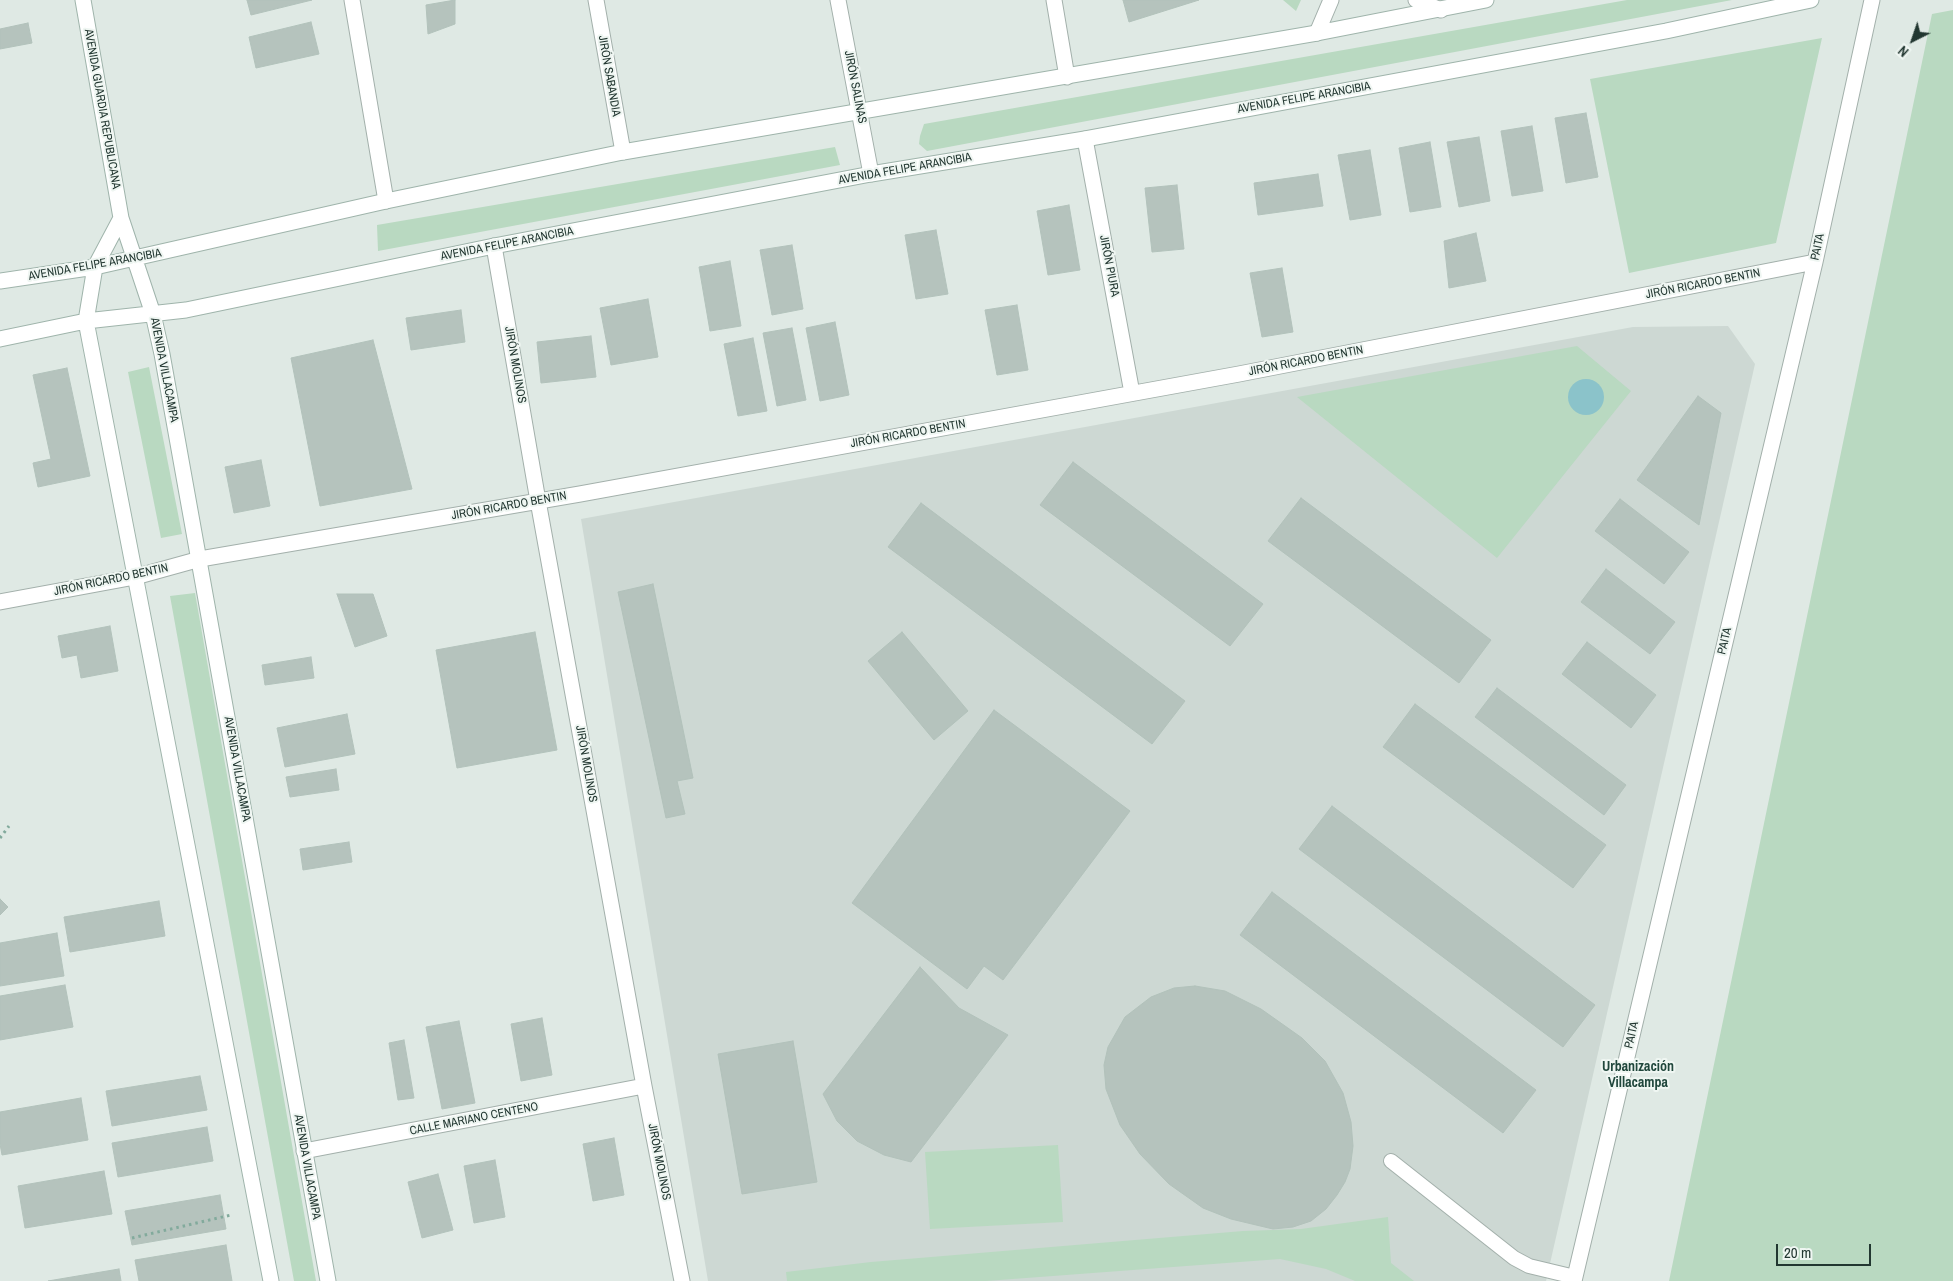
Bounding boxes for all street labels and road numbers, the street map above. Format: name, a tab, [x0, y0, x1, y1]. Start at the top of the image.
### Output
street label: AVENIDA GUARDIA REPUBLICANA	[81, 28, 123, 190]
street label: JIRÓN SABANDIA	[595, 34, 623, 118]
street label: JIRÓN SALINAS	[841, 49, 869, 125]
street label: AVENIDA FELIPE ARANCIBIA	[1236, 79, 1372, 117]
street label: AVENIDA FELIPE ARANCIBIA	[837, 150, 973, 188]
street label: AVENIDA FELIPE ARANCIBIA	[439, 224, 575, 264]
street label: PAITA	[1808, 232, 1828, 262]
street label: JIRÓN PIURA	[1096, 234, 1122, 298]
street label: AVENIDA FELIPE ARANCIBIA	[27, 246, 163, 284]
street label: JIRÓN RICARDO BENTIN	[1644, 266, 1762, 302]
street label: AVENIDA VILLACAMPA	[147, 316, 181, 424]
street label: JIRÓN MOLINOS	[501, 326, 529, 404]
street label: JIRÓN RICARDO BENTIN	[1247, 343, 1365, 379]
street label: JIRÓN RICARDO BENTIN	[849, 417, 967, 451]
street label: JIRÓN RICARDO BENTIN	[450, 489, 568, 523]
street label: JIRÓN RICARDO BENTIN	[53, 561, 169, 599]
street label: PAITA	[1715, 626, 1735, 656]
street label: AVENIDA VILLACAMPA	[221, 715, 253, 823]
street label: JIRÓN MOLINOS	[572, 725, 600, 803]
street label: PAITA	[1622, 1020, 1642, 1050]
street label: CALLE MARIANO CENTENO	[408, 1099, 540, 1139]
street label: AVENIDA VILLACAMPA	[291, 1113, 323, 1221]
street label: JIRÓN MOLINOS	[645, 1123, 673, 1201]

